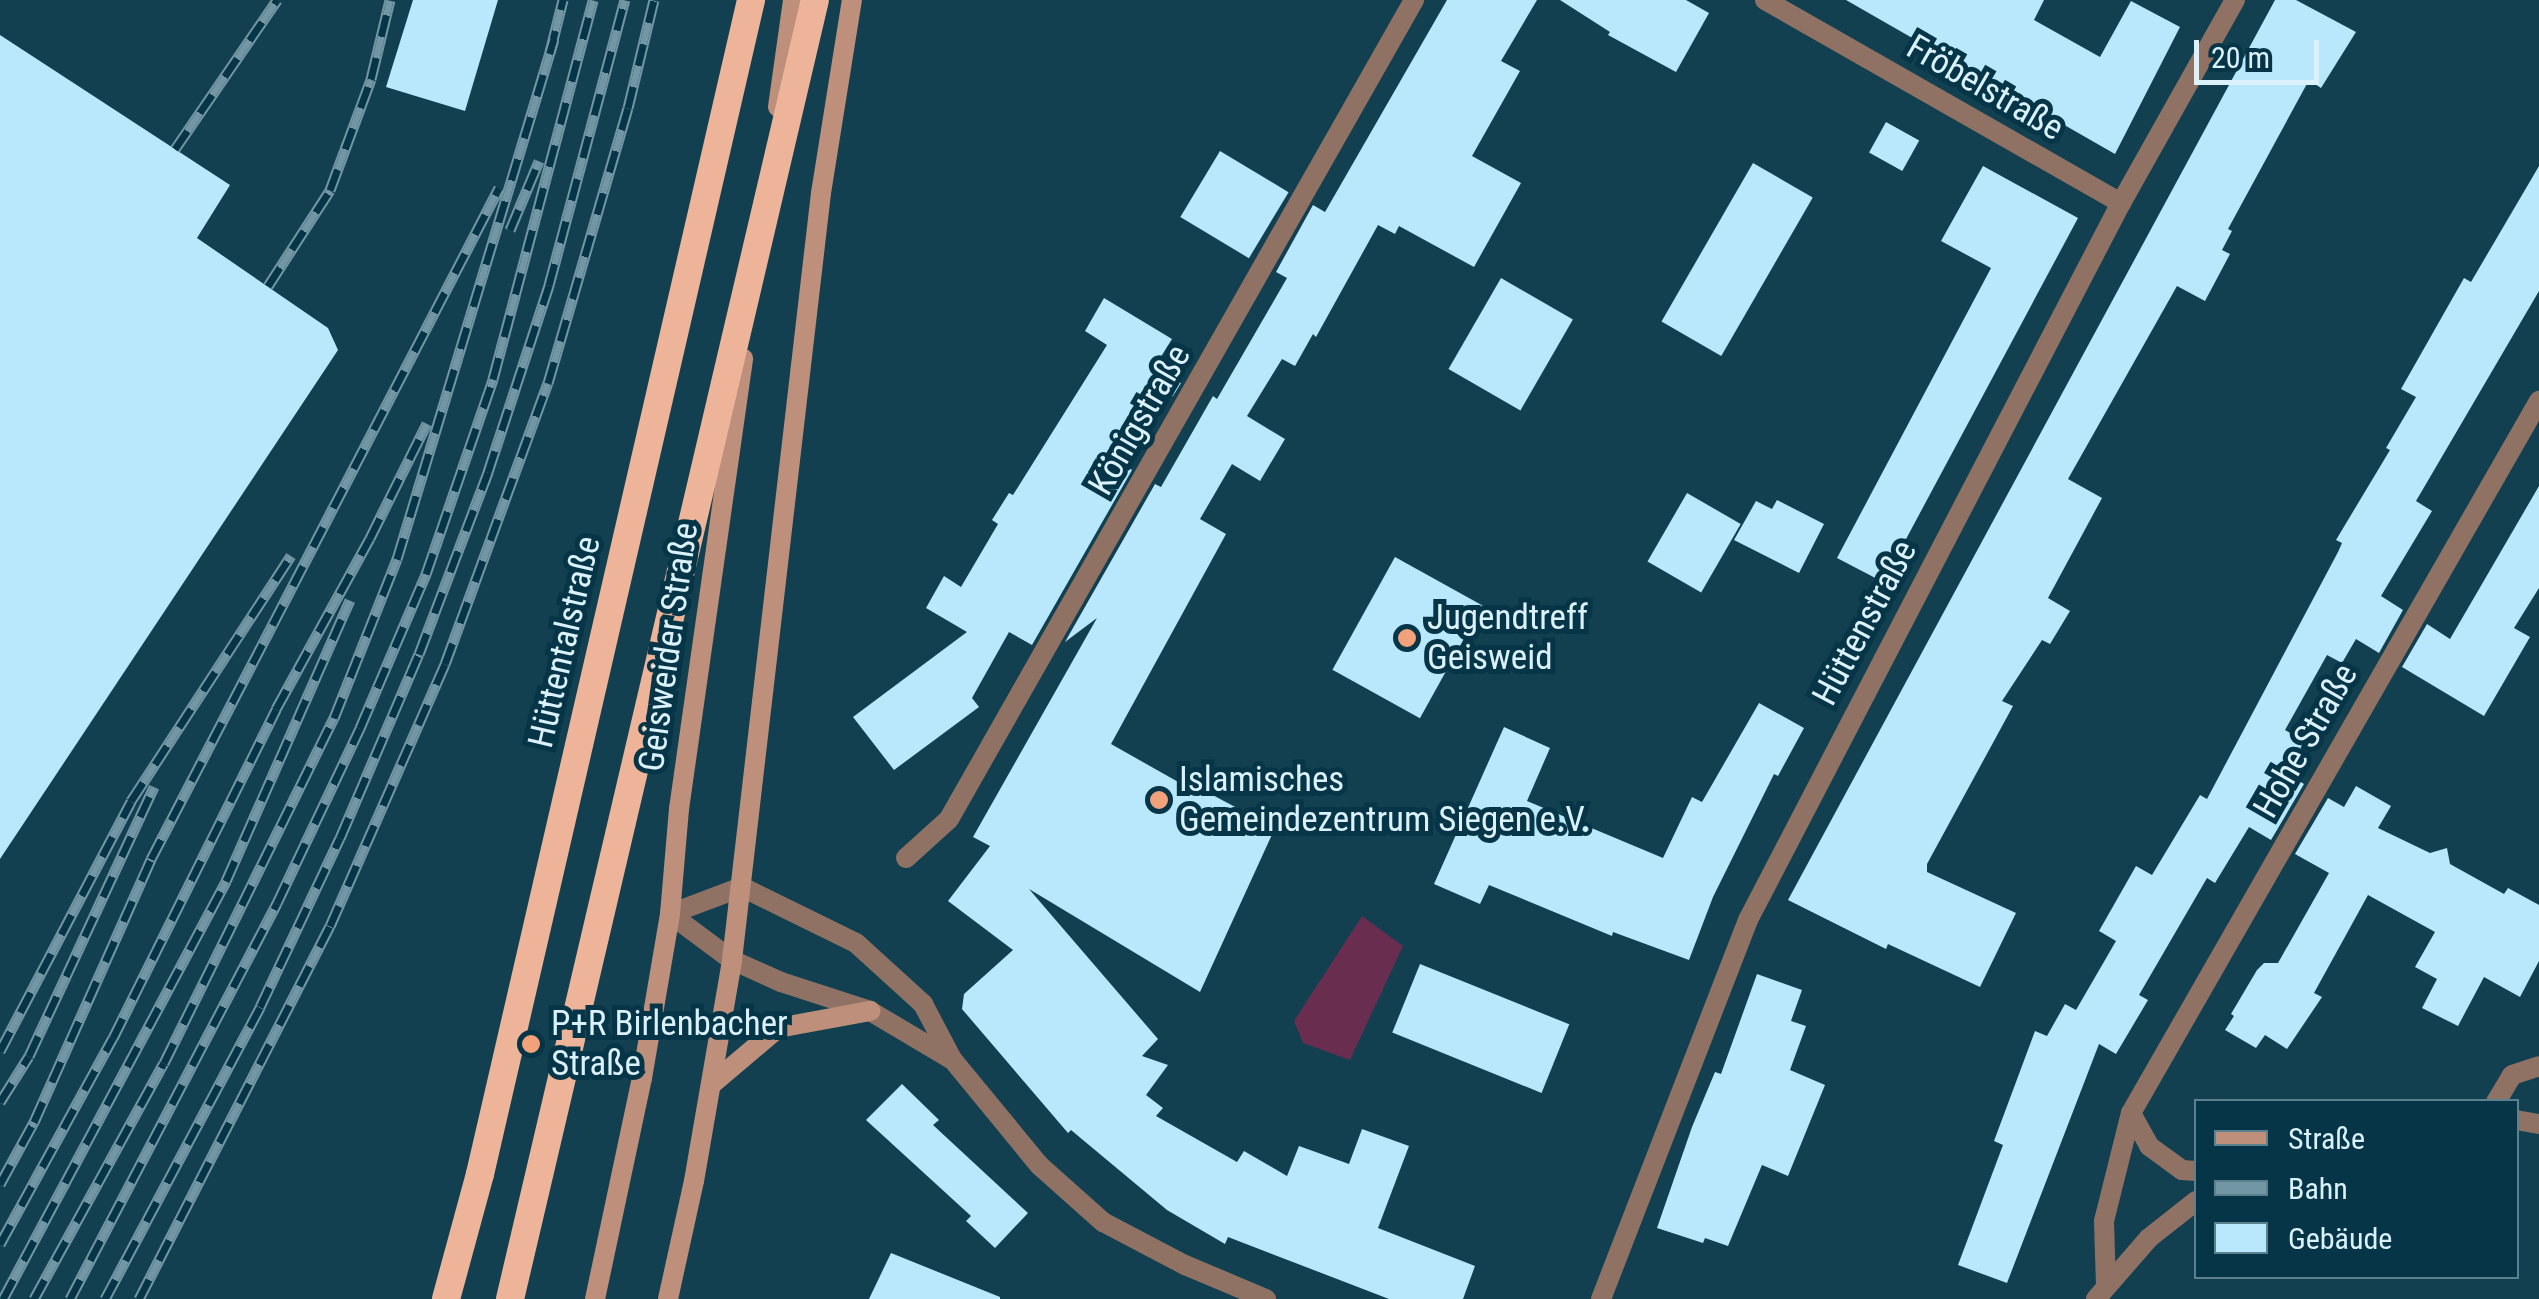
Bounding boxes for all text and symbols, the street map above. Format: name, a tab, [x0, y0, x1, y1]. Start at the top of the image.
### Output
scale bar	[2199, 20, 2324, 82]
street label: Fröbelstraße	[1899, 26, 2071, 150]
text: 20 m	[2211, 40, 2270, 75]
street label: Königstraße	[1080, 338, 1200, 502]
street label: Geisweider Straße	[631, 520, 707, 774]
street label: Hüttentalstraße	[520, 532, 610, 752]
street label: Hüttenstraße	[1804, 533, 1926, 713]
place label: Jugendtreff Geisweid	[1427, 597, 1588, 679]
marker: Jugendtreff Geisweid	[1396, 627, 1418, 649]
street label: Hohe Straße	[2245, 657, 2367, 825]
place label: Islamisches Gemeindezentrum Siegen e.V.	[1179, 759, 1590, 841]
marker: Islamisches Gemeindezentrum Siegen e.V.	[1148, 789, 1170, 811]
place label: P+R Birlenbacher Straße	[551, 1003, 788, 1085]
marker: P+R Birlenbacher Straße	[520, 1033, 542, 1055]
legend	[2194, 1099, 2519, 1279]
text: Straße	[2288, 1121, 2365, 1156]
text: Bahn	[2288, 1171, 2348, 1206]
text: Gebäude	[2288, 1221, 2392, 1256]

